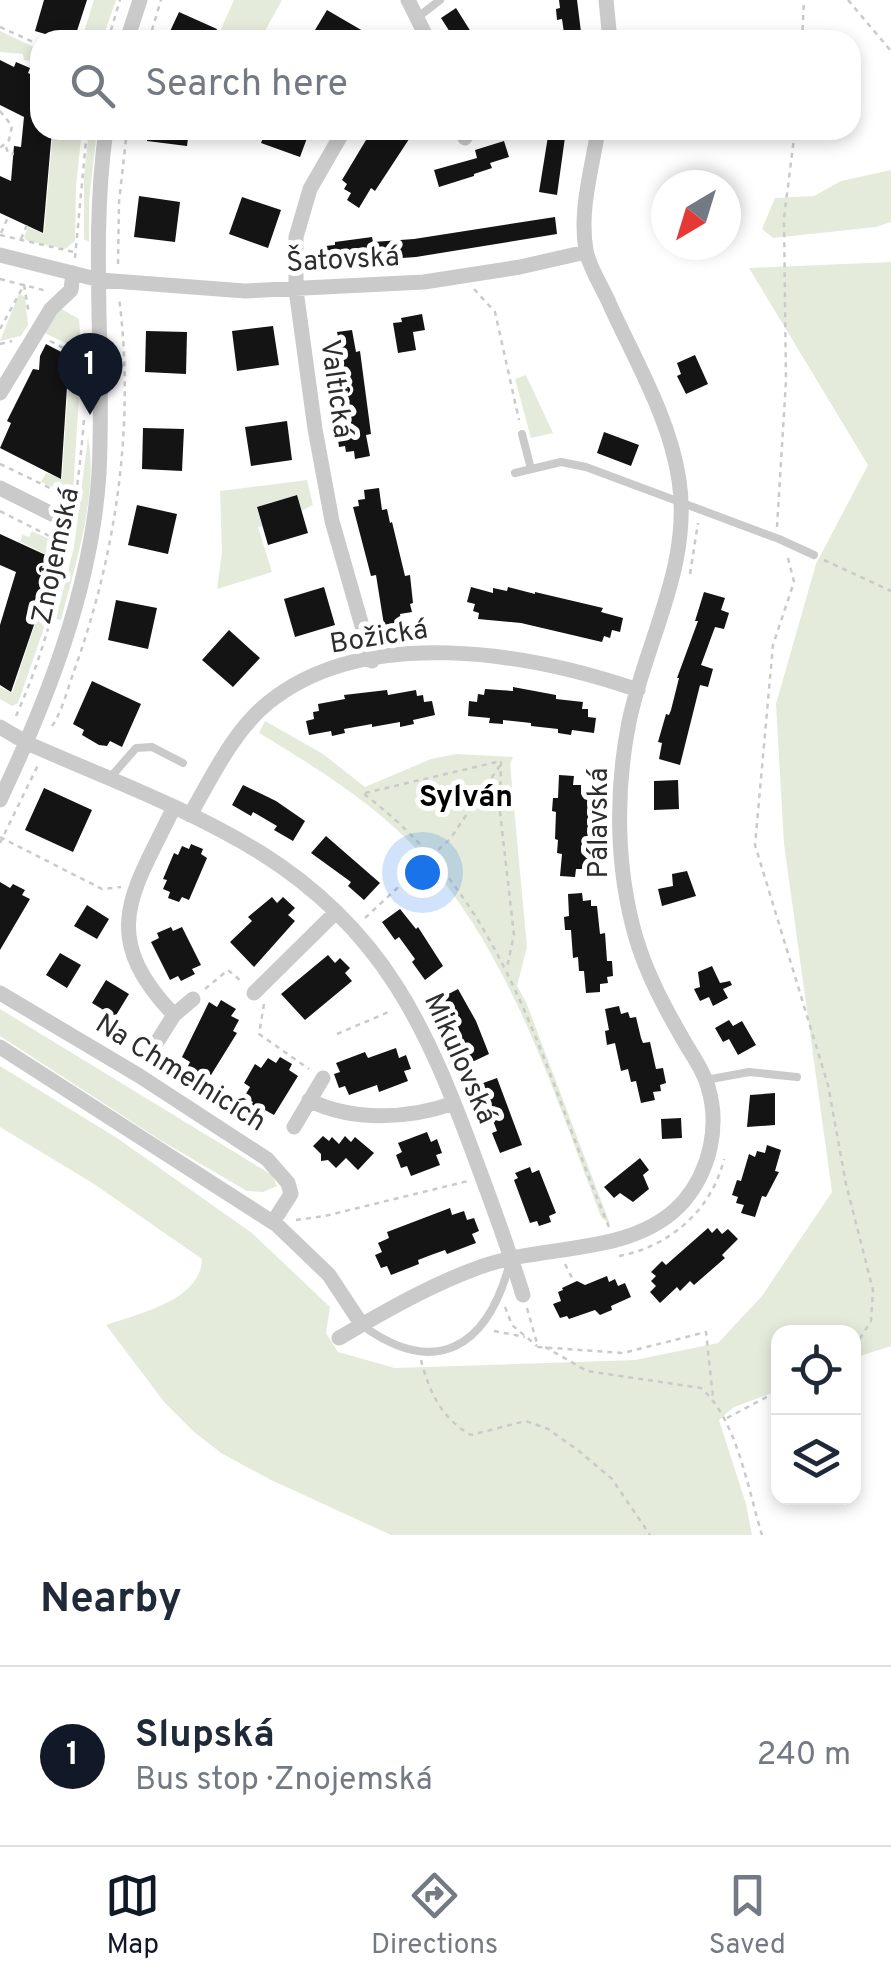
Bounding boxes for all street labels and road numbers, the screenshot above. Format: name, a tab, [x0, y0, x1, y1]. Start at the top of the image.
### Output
street label: Šatovská	[285, 238, 401, 282]
street label: Valtická	[310, 337, 360, 441]
street label: Znojemská	[25, 484, 89, 628]
street label: Božická	[327, 612, 431, 664]
street label: Pálavská	[582, 768, 618, 878]
street label: Mikulovská	[414, 988, 504, 1130]
street label: Na Chmelnicích	[88, 1007, 272, 1141]

